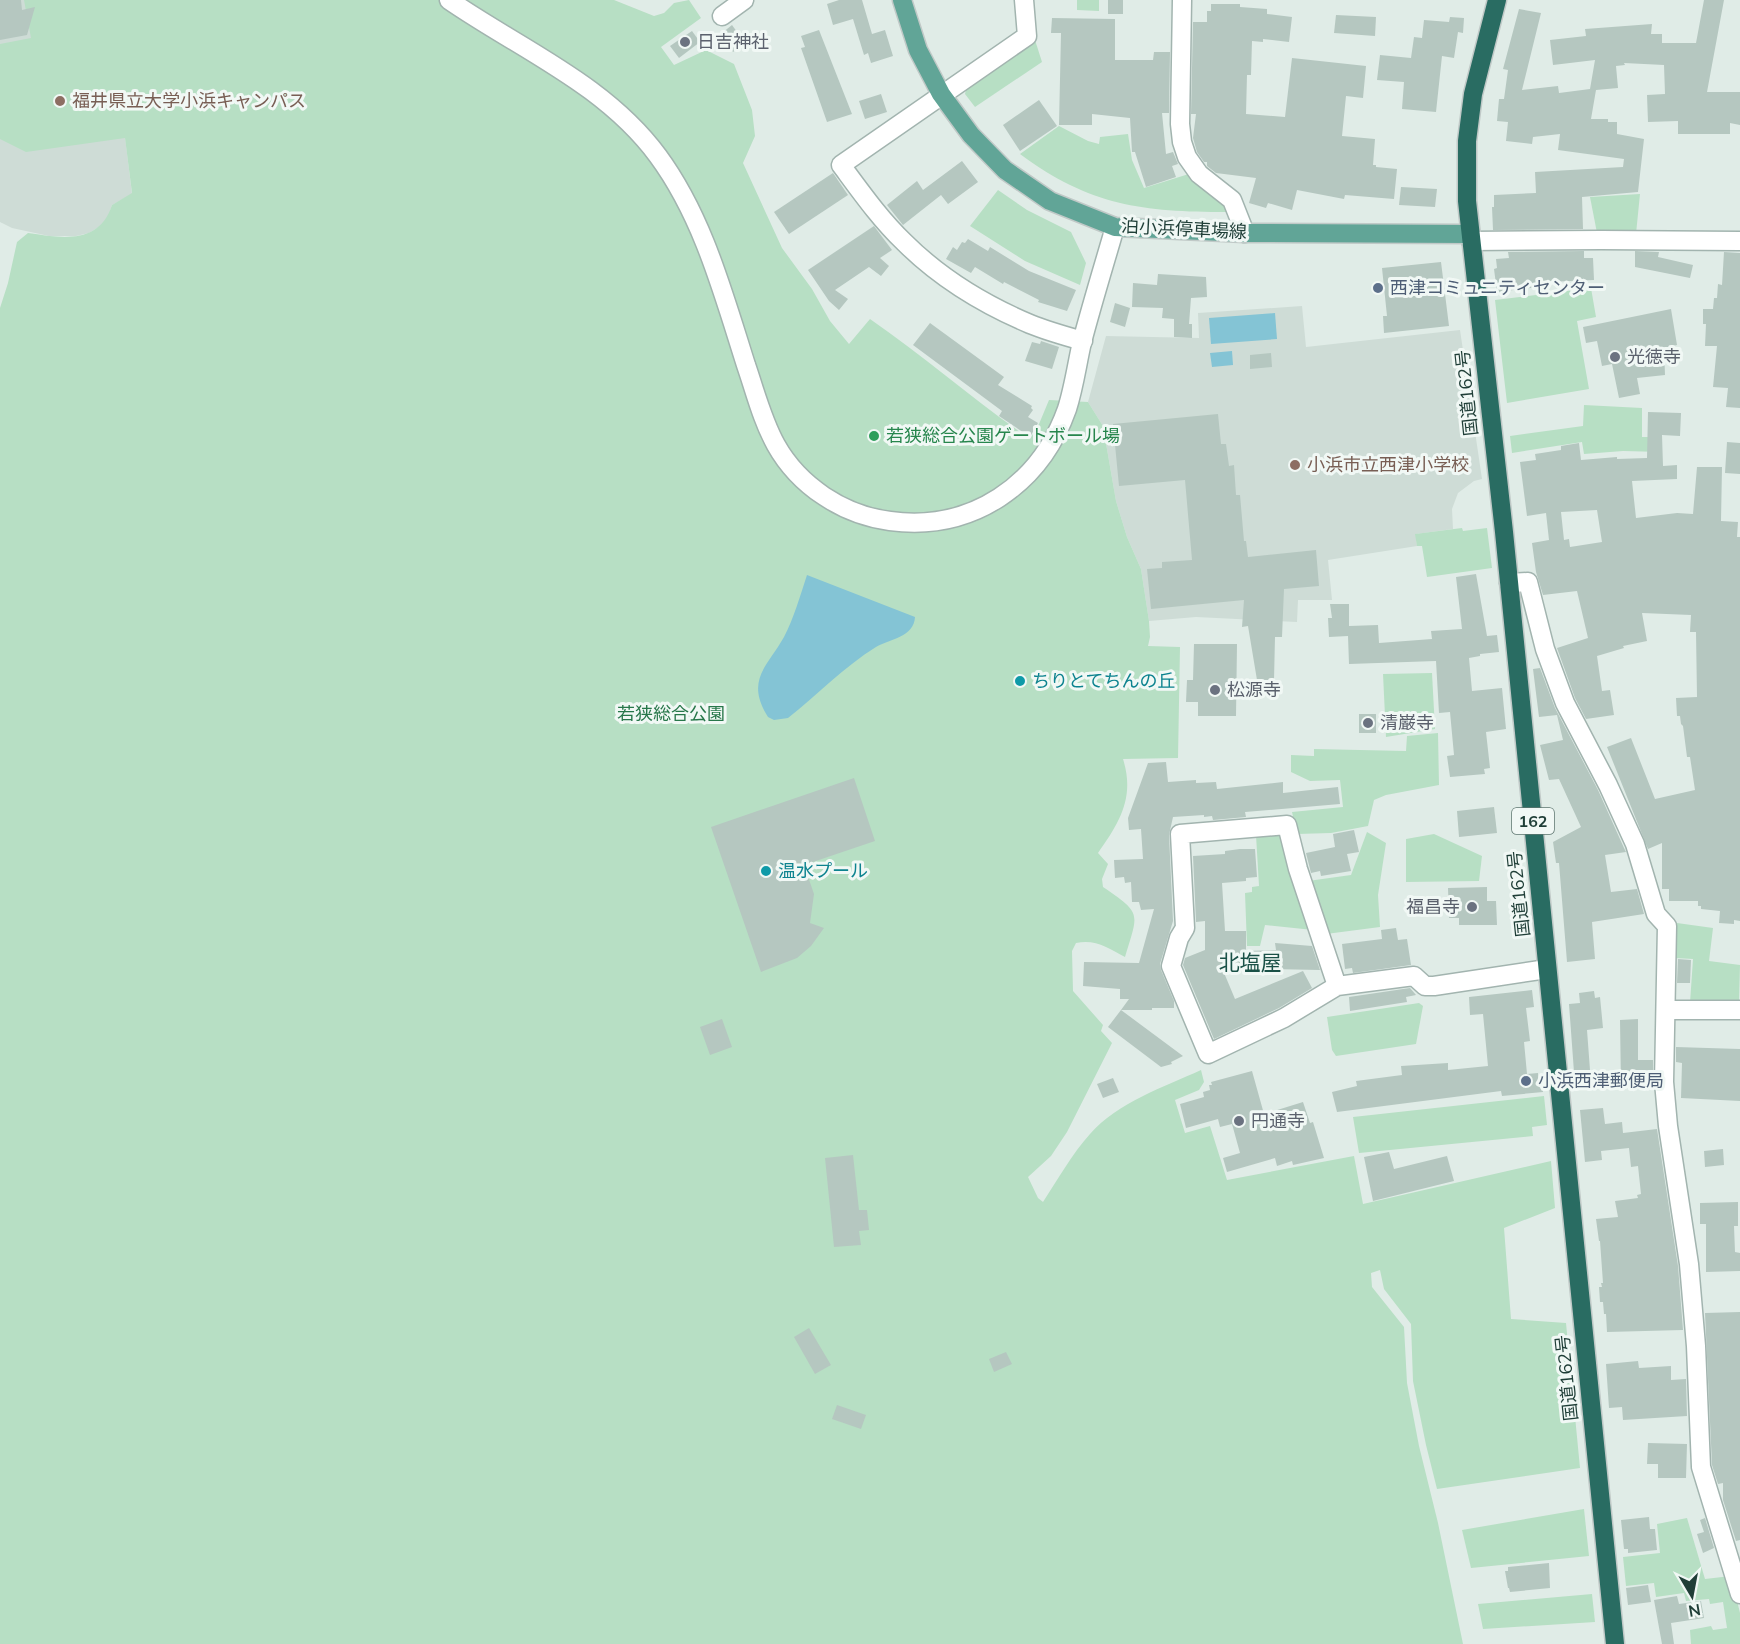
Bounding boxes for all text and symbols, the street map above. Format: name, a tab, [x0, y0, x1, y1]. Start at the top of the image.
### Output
place label: 日吉神社	[697, 30, 769, 53]
marker: 日吉神社	[678, 35, 692, 49]
place label: 福井県立大学小浜キャンパス	[72, 89, 306, 112]
marker: 福井県立大学小浜キャンパス	[53, 94, 67, 108]
street label: 泊小浜停車場線	[1121, 214, 1248, 243]
place label: 西津コミュニティセンター	[1390, 276, 1605, 299]
marker: 西津コミュニティセンター	[1371, 281, 1385, 295]
place label: 光徳寺	[1627, 345, 1681, 368]
street label: 国道162号	[1451, 349, 1482, 437]
marker: 光徳寺	[1608, 350, 1622, 364]
place label: 若狭総合公園ゲートボール場	[886, 424, 1120, 447]
marker: 若狭総合公園ゲートボール場	[867, 429, 881, 443]
place label: 小浜市立西津小学校	[1307, 453, 1469, 476]
marker: 小浜市立西津小学校	[1288, 458, 1302, 472]
place label: ちりとてちんの丘	[1032, 669, 1175, 692]
marker: ちりとてちんの丘	[1013, 674, 1027, 688]
place label: 松源寺	[1227, 678, 1281, 701]
marker: 松源寺	[1208, 683, 1222, 697]
park label: 若狭総合公園	[617, 702, 725, 725]
place label: 清巌寺	[1380, 711, 1434, 734]
marker: 清巌寺	[1361, 716, 1375, 730]
road number: 162	[1512, 808, 1554, 834]
street label: 国道162号	[1503, 850, 1534, 938]
place label: 温水プール	[778, 859, 868, 882]
marker: 温水プール	[759, 864, 773, 878]
place label: 福昌寺	[1406, 895, 1460, 918]
marker: 福昌寺	[1465, 900, 1479, 914]
district label: 北塩屋	[1219, 949, 1282, 975]
place label: 小浜西津郵便局	[1538, 1069, 1664, 1092]
marker: 小浜西津郵便局	[1519, 1074, 1533, 1088]
place label: 円通寺	[1251, 1109, 1305, 1132]
marker: 円通寺	[1232, 1114, 1246, 1128]
street label: 国道162号	[1551, 1334, 1582, 1422]
north arrow	[1662, 1566, 1722, 1626]
text: N	[1687, 1600, 1702, 1622]

